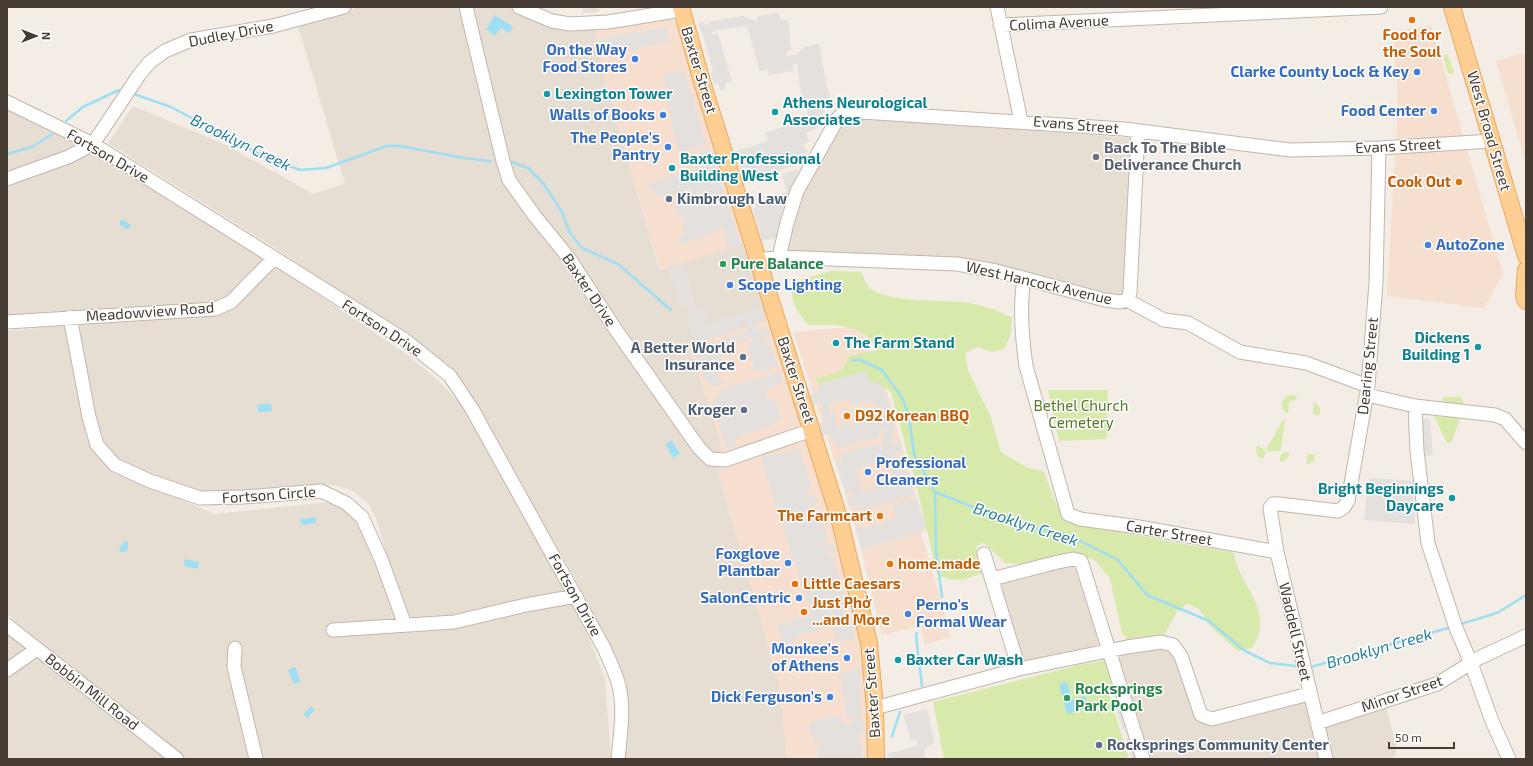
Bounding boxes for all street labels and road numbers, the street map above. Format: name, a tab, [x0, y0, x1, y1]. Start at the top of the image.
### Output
street label: Colima Avenue	[1009, 10, 1109, 34]
street label: Dudley Drive	[187, 16, 275, 50]
street label: Baxter Street	[678, 24, 722, 116]
street label: West Broad Street	[1464, 69, 1516, 193]
street label: Evans Street	[1033, 111, 1120, 137]
street label: Fortson Drive	[64, 124, 153, 186]
street label: Evans Street	[1355, 134, 1442, 156]
street label: Baxter Drive	[559, 250, 621, 329]
street label: West Hancock Avenue	[964, 256, 1114, 308]
street label: Fortson Drive	[339, 295, 426, 360]
street label: Meadowview Road	[85, 298, 215, 324]
street label: Dearing Street	[1353, 316, 1381, 416]
street label: Baxter Street	[774, 334, 819, 426]
street label: Fortson Circle	[221, 482, 317, 506]
street label: Carter Street	[1125, 516, 1214, 549]
street label: Fortson Drive	[546, 550, 606, 639]
street label: Waddell Street	[1276, 580, 1316, 683]
street label: Baxter Street	[859, 647, 883, 739]
street label: Bobbin Mill Road	[42, 649, 143, 733]
street label: Minor Street	[1359, 671, 1445, 715]

